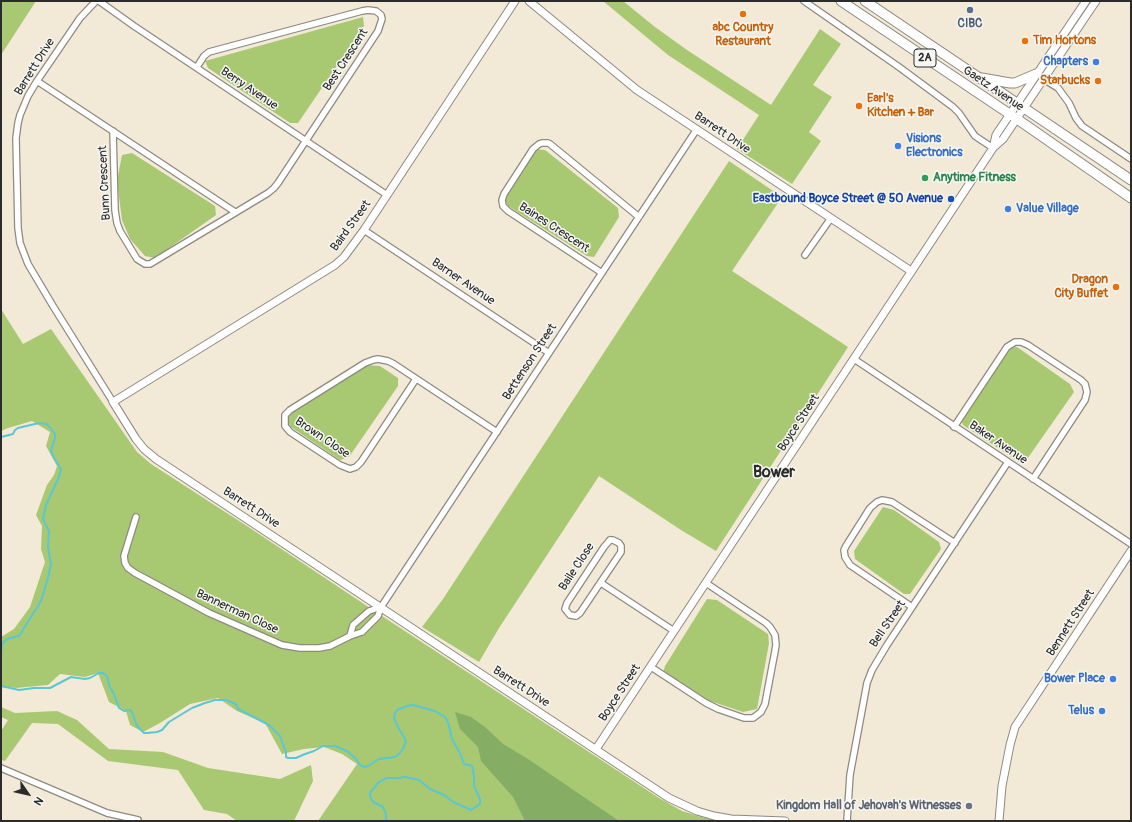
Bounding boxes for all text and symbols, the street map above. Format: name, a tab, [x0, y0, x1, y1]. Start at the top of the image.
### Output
marker: CIBC	[965, 5, 975, 15]
marker: abc Country Restaurant	[738, 9, 748, 19]
place label: CIBC	[958, 17, 982, 31]
place label: abc Country Restaurant	[713, 21, 773, 49]
street label: Best Crescent	[320, 26, 372, 94]
place label: Tim Hortons	[1033, 34, 1096, 48]
street label: Barrett Drive	[12, 36, 58, 98]
marker: Tim Hortons	[1020, 36, 1030, 46]
road number: 2A	[914, 49, 936, 67]
place label: Chapters	[1043, 55, 1088, 69]
marker: Chapters	[1091, 57, 1101, 67]
street label: Gaetz Avenue	[960, 63, 1026, 115]
street label: Berry Avenue	[218, 65, 280, 113]
place label: Starbucks	[1040, 74, 1090, 88]
marker: Starbucks	[1093, 76, 1103, 86]
place label: Earl's Kitchen + Bar	[867, 92, 934, 120]
marker: Earl's Kitchen + Bar	[854, 101, 864, 111]
street label: Barrett Drive	[691, 109, 753, 157]
place label: Visions Electronics	[906, 132, 963, 160]
marker: Visions Electronics	[893, 141, 903, 151]
street label: Bunn Crescent	[96, 145, 114, 221]
place label: Anytime Fitness	[933, 171, 1016, 185]
marker: Anytime Fitness	[920, 173, 930, 183]
place label: Eastbound Boyce Street @ 50 Avenue	[753, 192, 943, 206]
marker: Eastbound Boyce Street @ 50 Avenue	[946, 194, 956, 204]
street label: Baird Street	[328, 198, 374, 254]
street label: Baines Crescent	[516, 200, 592, 256]
place label: Value Village	[1016, 202, 1079, 216]
marker: Value Village	[1003, 204, 1013, 214]
street label: Barner Avenue	[429, 256, 497, 308]
place label: Dragon City Buffet	[1054, 273, 1108, 301]
marker: Dragon City Buffet	[1111, 282, 1121, 292]
street label: Bettenson Street	[500, 321, 560, 403]
street label: Boyce Street	[775, 392, 823, 454]
street label: Brown Close	[292, 415, 352, 461]
street label: Baker Avenue	[966, 418, 1030, 468]
district label: Bower	[753, 463, 795, 483]
street label: Barrett Drive	[220, 484, 282, 532]
street label: Baile Close	[556, 540, 598, 594]
street label: Bannerman Close	[194, 587, 280, 637]
street label: Bennett Street	[1044, 587, 1098, 659]
street label: Bell Street	[867, 598, 909, 650]
street label: Boyce Street	[596, 662, 644, 724]
street label: Barrett Drive	[490, 663, 552, 711]
place label: Bower Place	[1044, 672, 1105, 686]
marker: Bower Place	[1108, 674, 1118, 684]
place label: Telus	[1068, 704, 1094, 718]
marker: Telus	[1097, 706, 1107, 716]
north arrow	[8, 774, 48, 814]
text: N	[31, 794, 46, 808]
place label: Kingdom Hall of Jehovah's Witnesses	[776, 799, 961, 813]
marker: Kingdom Hall of Jehovah's Witnesses	[964, 801, 974, 811]

